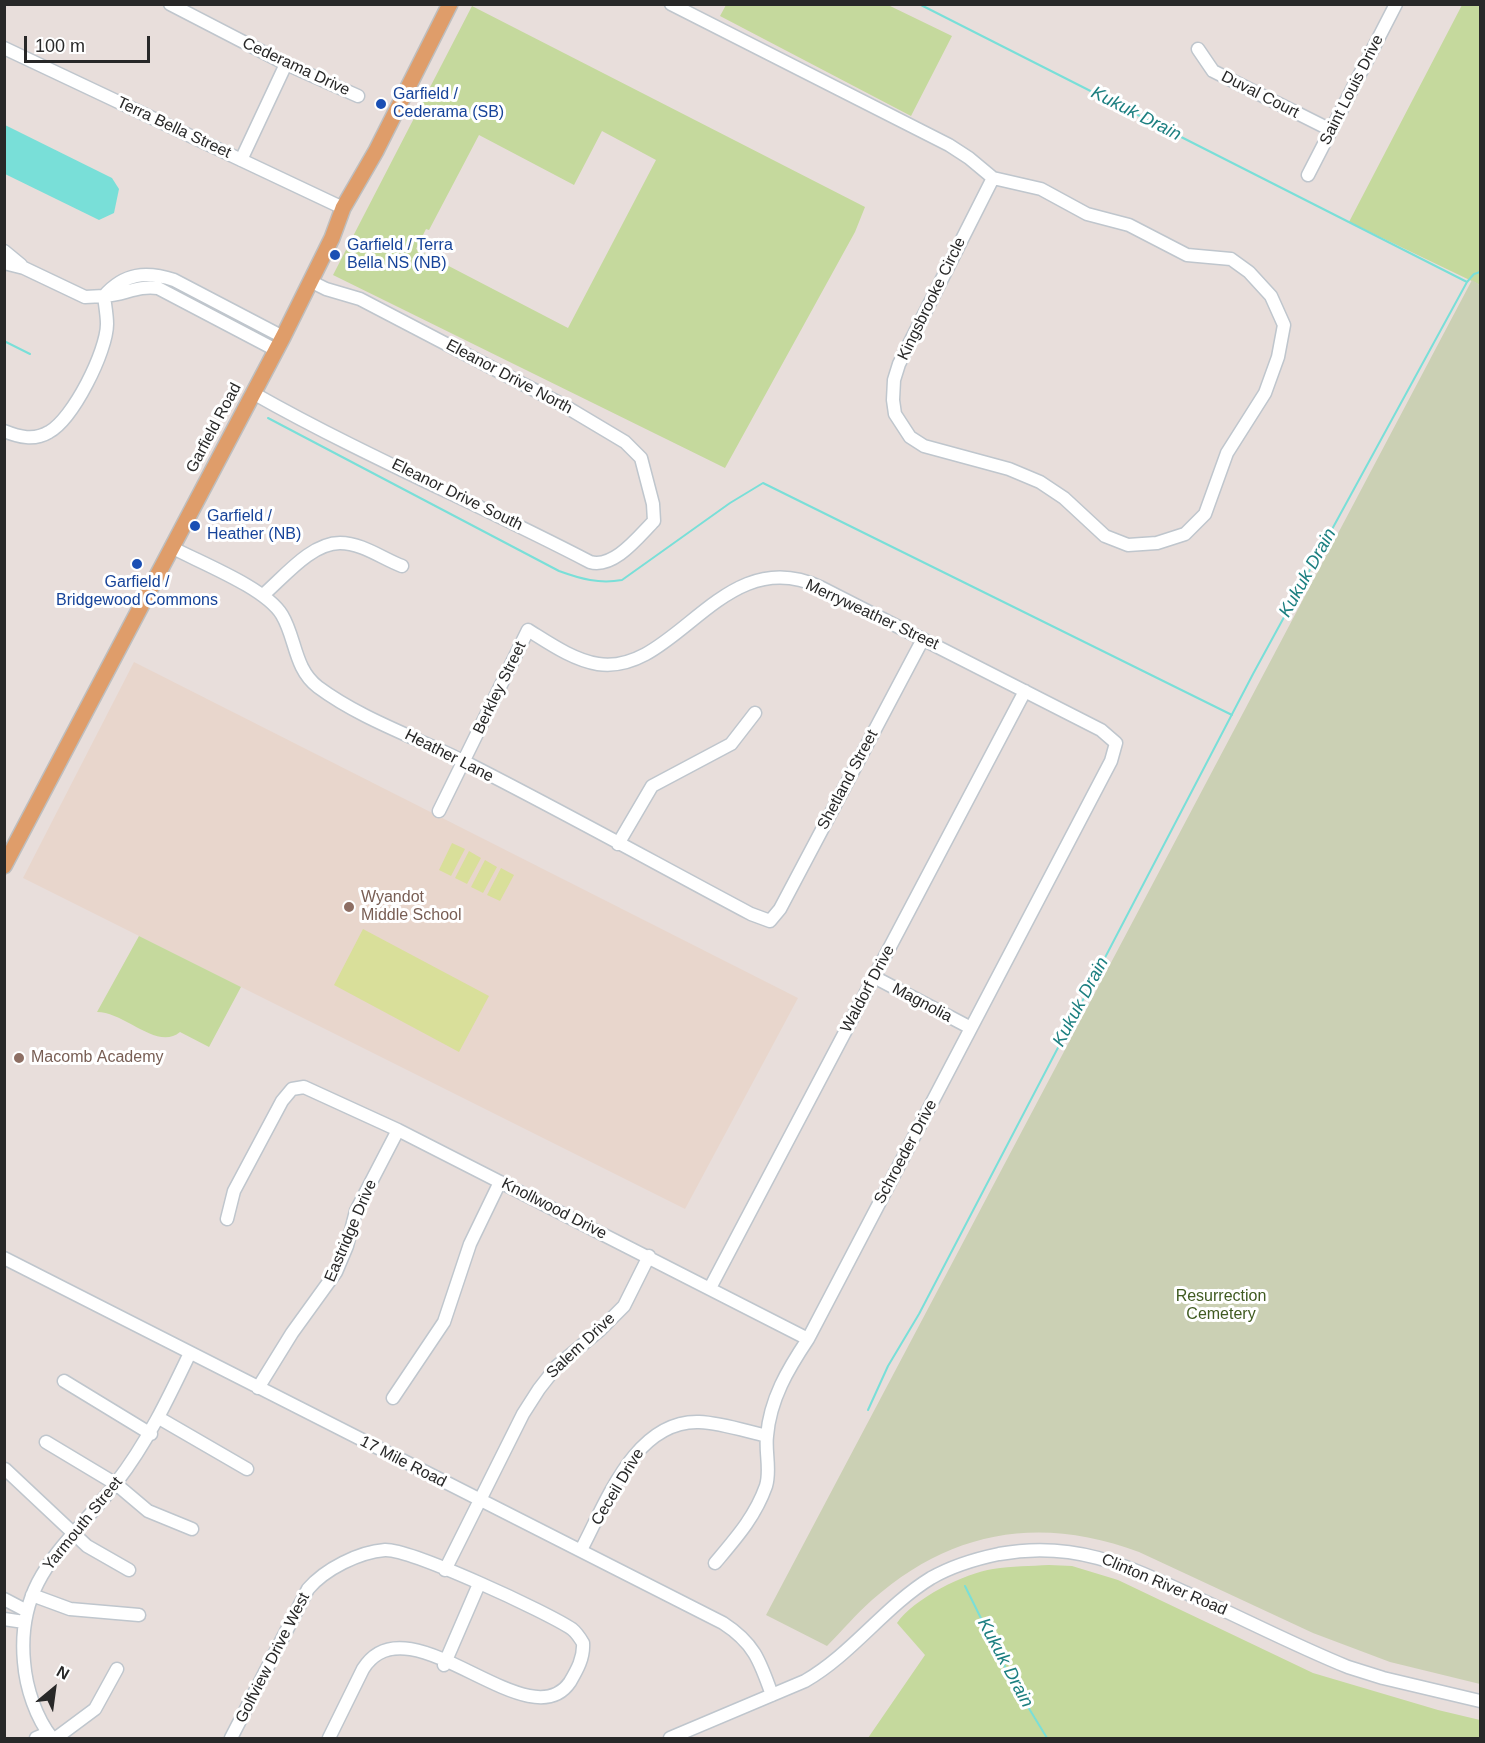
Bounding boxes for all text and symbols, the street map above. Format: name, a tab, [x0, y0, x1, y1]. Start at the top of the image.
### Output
scale bar	[27, 24, 153, 62]
street label: Saint Louis Drive	[1316, 32, 1388, 148]
street label: Cederama Drive	[239, 34, 353, 100]
text: 100 m	[35, 36, 85, 56]
street label: Duval Court	[1218, 67, 1302, 123]
water label: Kukuk Drain	[1087, 82, 1185, 146]
place label: Garfield / Cederama (SB)	[393, 85, 504, 123]
street label: Terra Bella Street	[114, 93, 234, 163]
marker: Garfield / Cederama (SB)	[374, 97, 388, 111]
street label: Kingsbrooke Circle	[894, 234, 970, 364]
place label: Garfield / Terra Bella NS (NB)	[347, 236, 453, 274]
marker: Garfield / Terra Bella NS (NB)	[328, 248, 342, 262]
street label: Eleanor Drive North	[442, 336, 576, 418]
street label: Garfield Road	[182, 380, 246, 476]
street label: Eleanor Drive South	[388, 455, 526, 535]
place label: Garfield / Heather (NB)	[207, 507, 301, 545]
marker: Garfield / Heather (NB)	[188, 519, 202, 533]
water label: Kukuk Drain	[1275, 525, 1341, 621]
marker: Garfield / Bridgewood Commons	[130, 557, 144, 571]
place label: Garfield / Bridgewood Commons	[56, 573, 218, 611]
street label: Merryweather Street	[802, 576, 942, 654]
street label: Berkley Street	[469, 639, 531, 737]
street label: Heather Lane	[401, 725, 497, 787]
street label: Shetland Street	[814, 727, 882, 833]
place label: Wyandot Middle School	[361, 888, 461, 926]
marker: Wyandot Middle School	[342, 900, 356, 914]
street label: Waldorf Drive	[837, 942, 899, 1036]
water label: Kukuk Drain	[1048, 954, 1114, 1050]
street label: Magnolia	[889, 979, 955, 1027]
place label: Macomb Academy	[31, 1048, 163, 1068]
marker: Macomb Academy	[12, 1051, 26, 1065]
street label: Schroeder Drive	[870, 1096, 942, 1208]
street label: Knollwood Drive	[498, 1174, 610, 1244]
street label: Eastridge Drive	[321, 1177, 381, 1285]
park label: Resurrection Cemetery	[1176, 1287, 1266, 1325]
street label: Salem Drive	[543, 1309, 619, 1383]
street label: 17 Mile Road	[357, 1432, 449, 1492]
street label: Ceceil Drive	[588, 1445, 648, 1529]
street label: Yarmouth Street	[39, 1473, 127, 1575]
street label: Clinton River Road	[1098, 1550, 1230, 1620]
street label: Golfview Drive West	[232, 1590, 314, 1726]
water label: Kukuk Drain	[972, 1615, 1038, 1711]
north arrow	[24, 1659, 84, 1719]
text: N	[54, 1663, 72, 1683]

